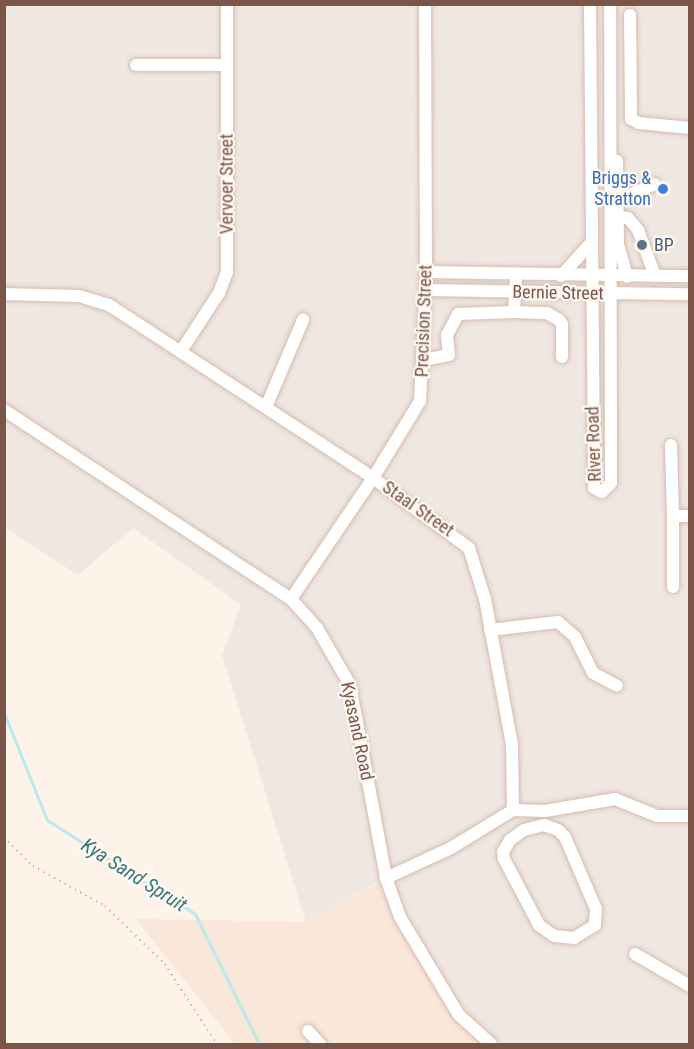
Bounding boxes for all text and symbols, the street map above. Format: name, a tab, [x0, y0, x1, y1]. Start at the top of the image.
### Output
street label: Vervoer Street	[216, 134, 238, 234]
place label: Briggs & Stratton	[592, 168, 651, 210]
marker: Briggs & Stratton	[656, 182, 670, 196]
place label: BP	[654, 234, 674, 256]
marker: BP	[635, 238, 649, 252]
street label: Precision Street	[411, 264, 437, 378]
street label: Bernie Street	[512, 281, 604, 305]
street label: River Road	[582, 406, 606, 482]
street label: Staal Street	[378, 477, 458, 541]
street label: Kyasand Road	[336, 680, 378, 782]
water label: Kya Sand Spruit	[77, 833, 191, 917]

